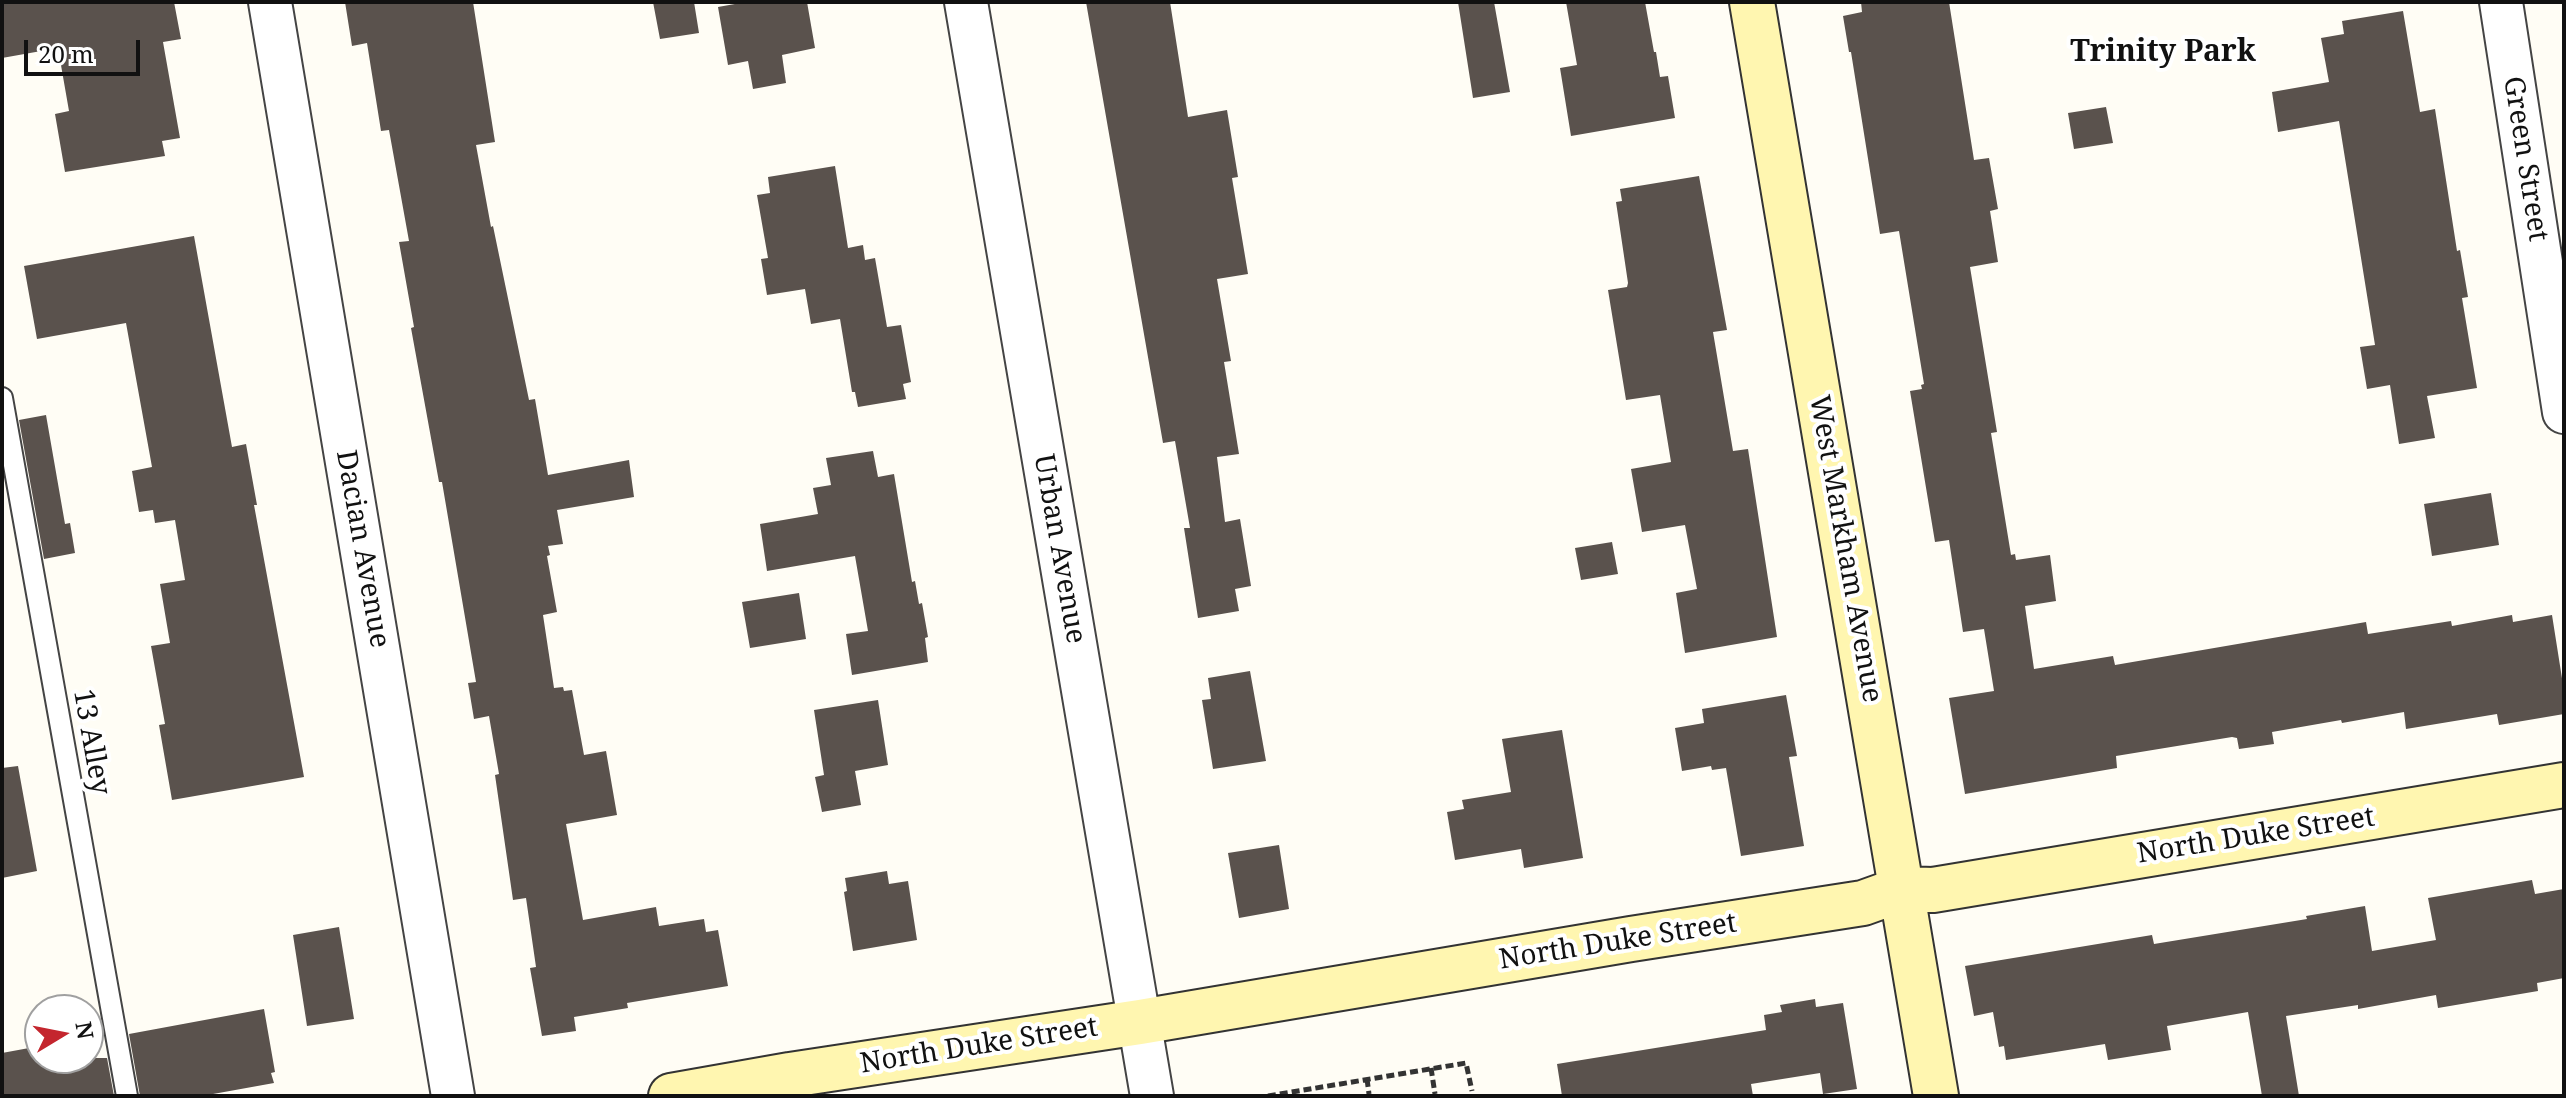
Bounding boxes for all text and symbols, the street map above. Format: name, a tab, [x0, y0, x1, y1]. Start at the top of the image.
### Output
scale bar	[28, 24, 144, 74]
district label: Trinity Park	[2070, 34, 2256, 70]
text: 20 m	[38, 37, 94, 70]
street label: Green Street	[2495, 74, 2555, 244]
street label: West Markham Avenue	[1801, 393, 1889, 705]
street label: Dacian Avenue	[328, 448, 396, 650]
street label: Urban Avenue	[1026, 452, 1092, 646]
street label: 13 Alley	[65, 687, 117, 797]
street label: North Duke Street	[2135, 801, 2377, 871]
street label: North Duke Street	[1497, 907, 1739, 977]
north arrow	[24, 994, 104, 1074]
street label: North Duke Street	[858, 1011, 1100, 1081]
text: N	[69, 1019, 102, 1041]

